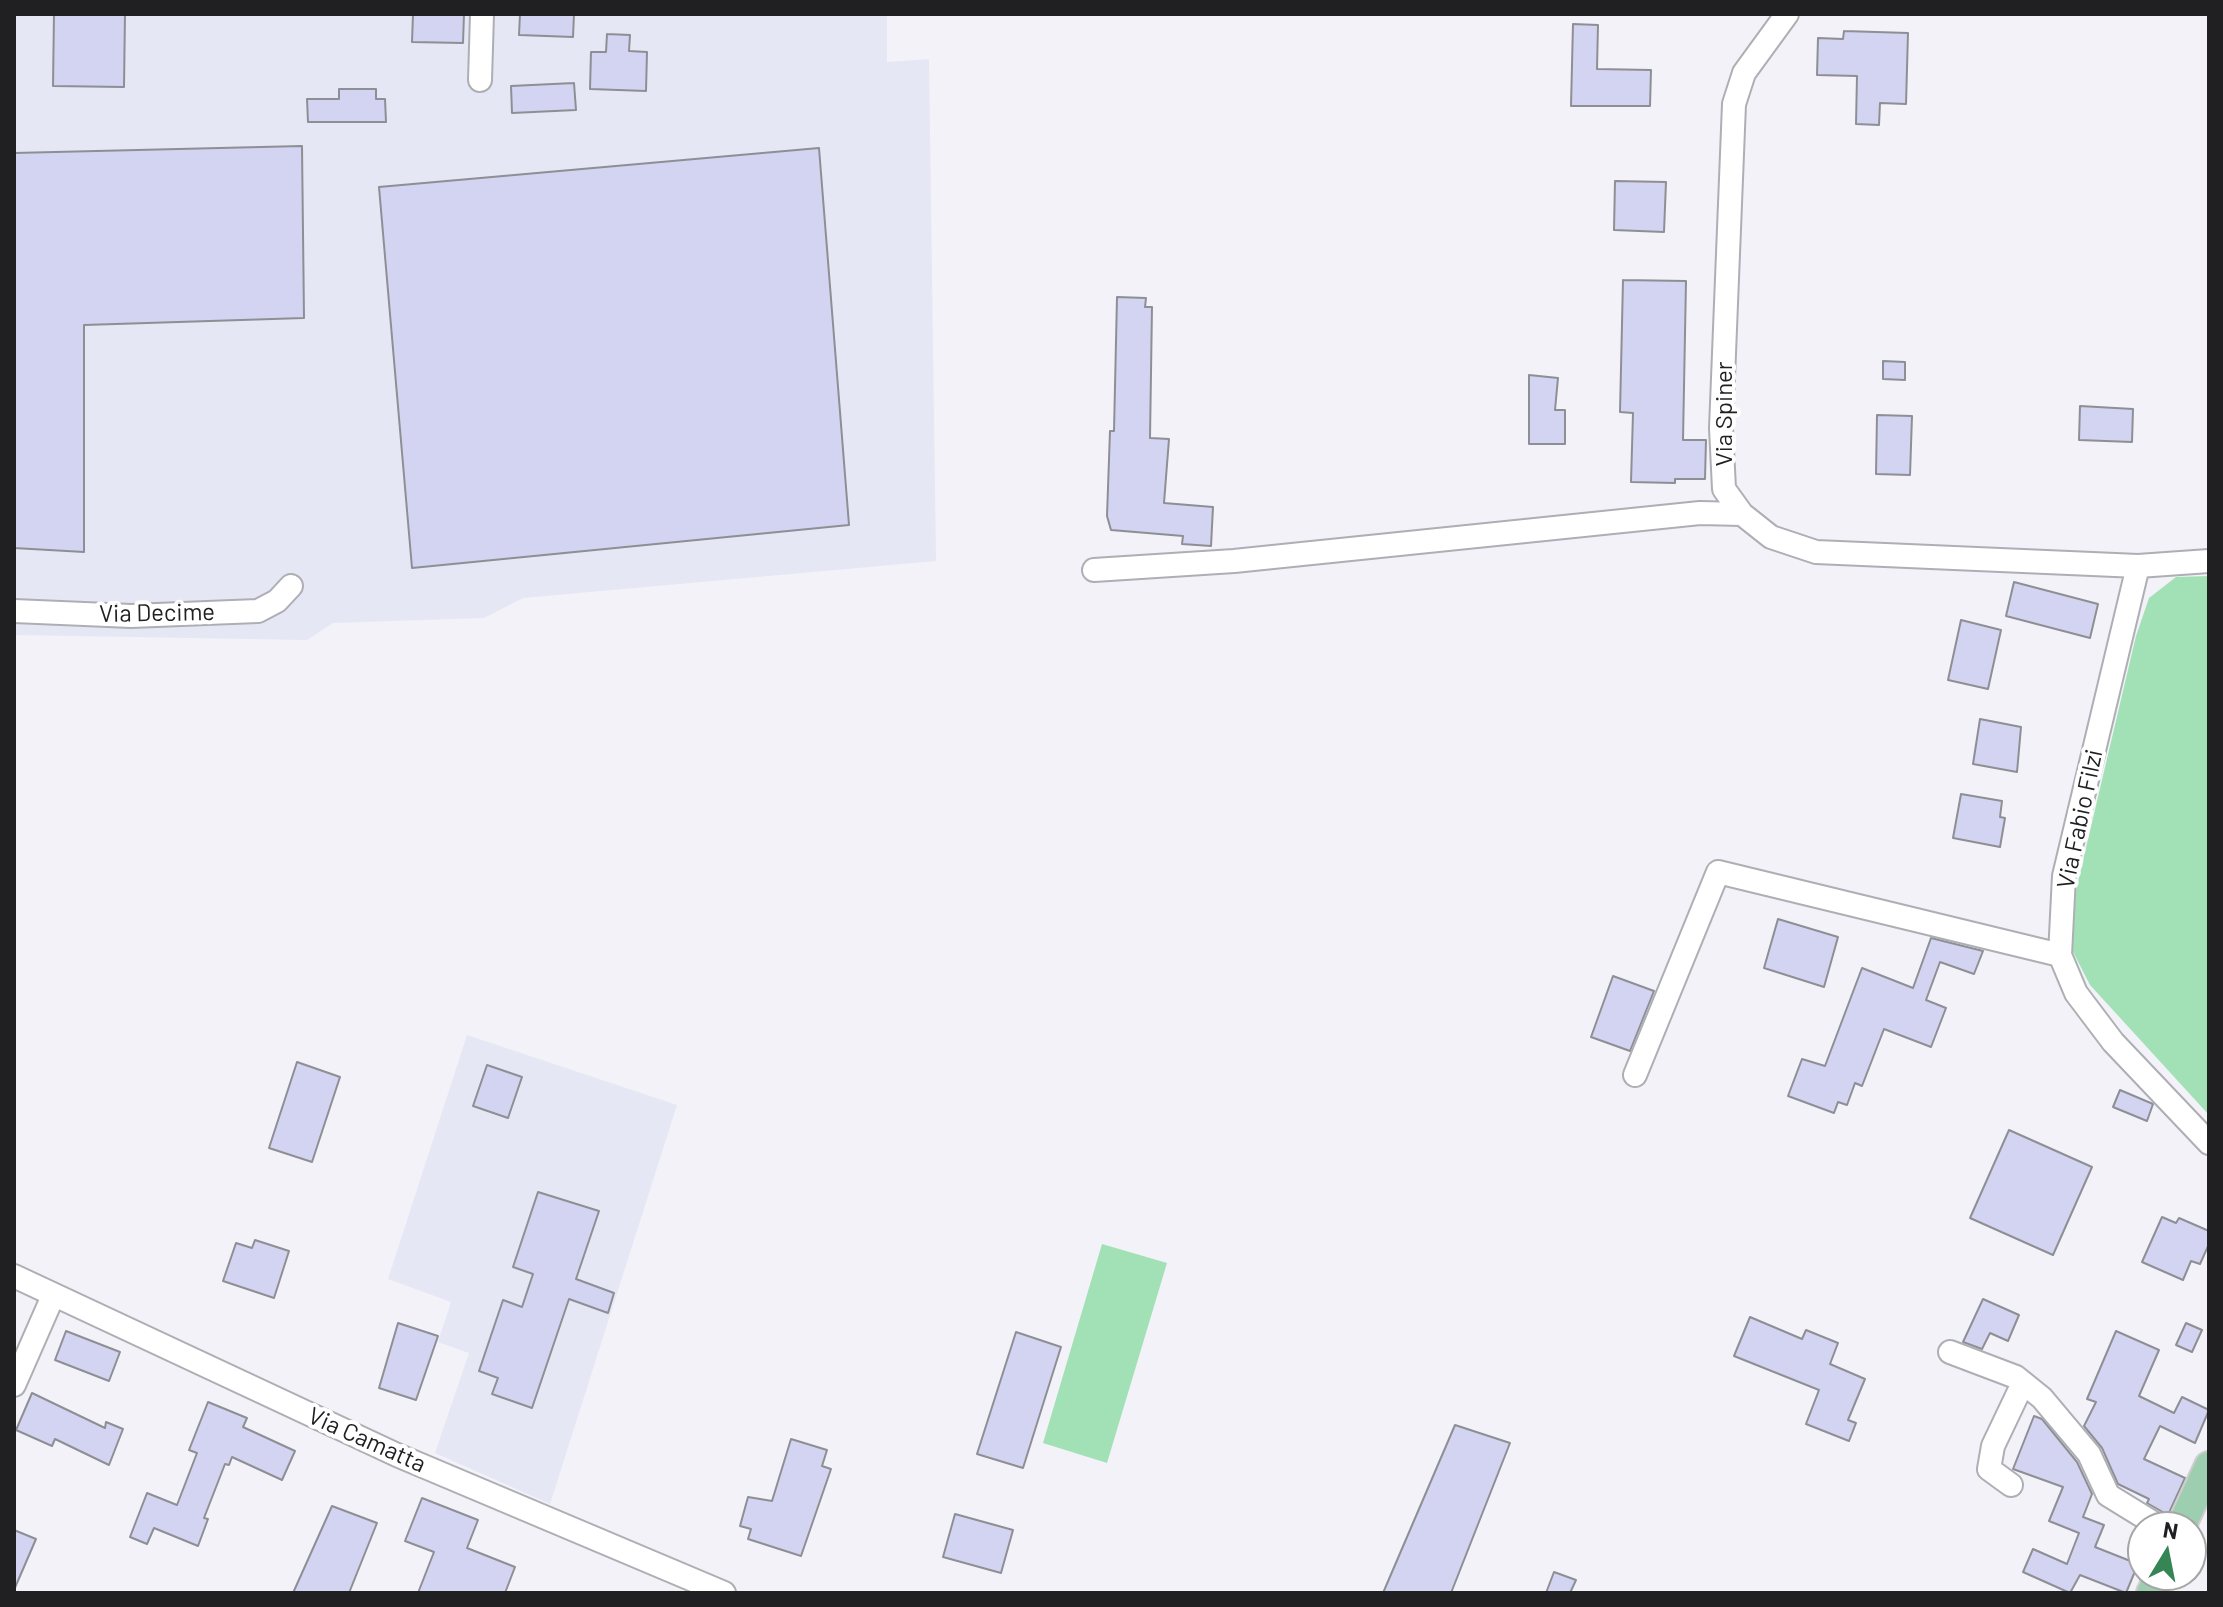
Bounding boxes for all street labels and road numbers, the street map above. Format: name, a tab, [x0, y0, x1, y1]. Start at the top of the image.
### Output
street label: Via Spiner	[1710, 362, 1738, 466]
street label: Via Decime	[99, 598, 215, 628]
street label: Via Fabio Filzi	[2051, 747, 2109, 891]
street label: Via Camatta	[304, 1401, 430, 1479]

